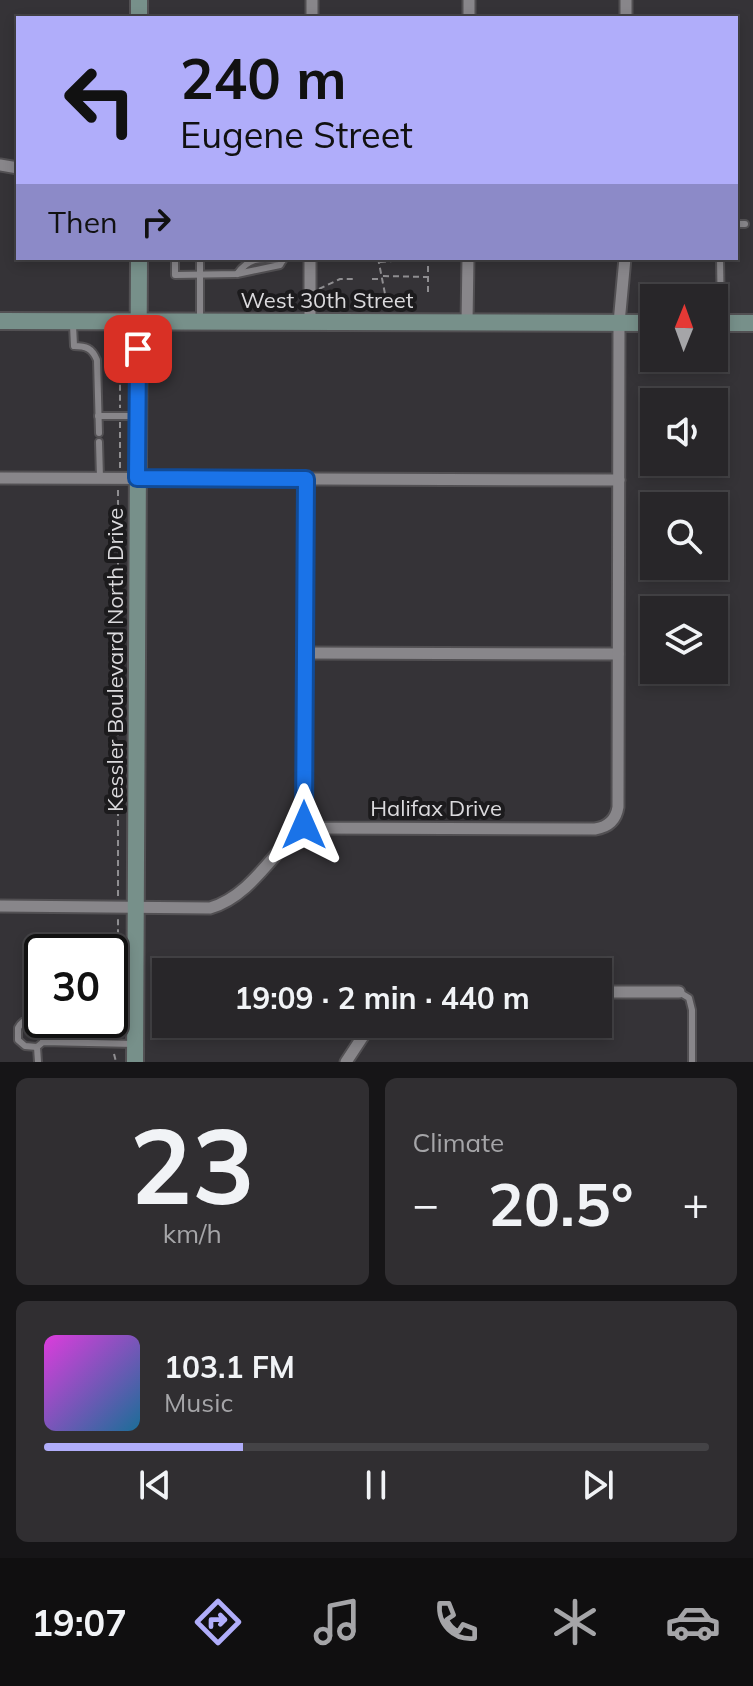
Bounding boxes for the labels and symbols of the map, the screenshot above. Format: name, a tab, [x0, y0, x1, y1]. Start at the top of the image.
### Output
north arrow	[640, 284, 728, 372]
street label: West 30th Street	[241, 286, 414, 314]
pin	[104, 315, 172, 383]
street label: Kessler Boulevard North Drive	[101, 508, 129, 812]
position arrow	[262, 783, 346, 867]
street label: Halifax Drive	[370, 794, 502, 822]
speed limit sign: 30	[24, 934, 128, 1038]

